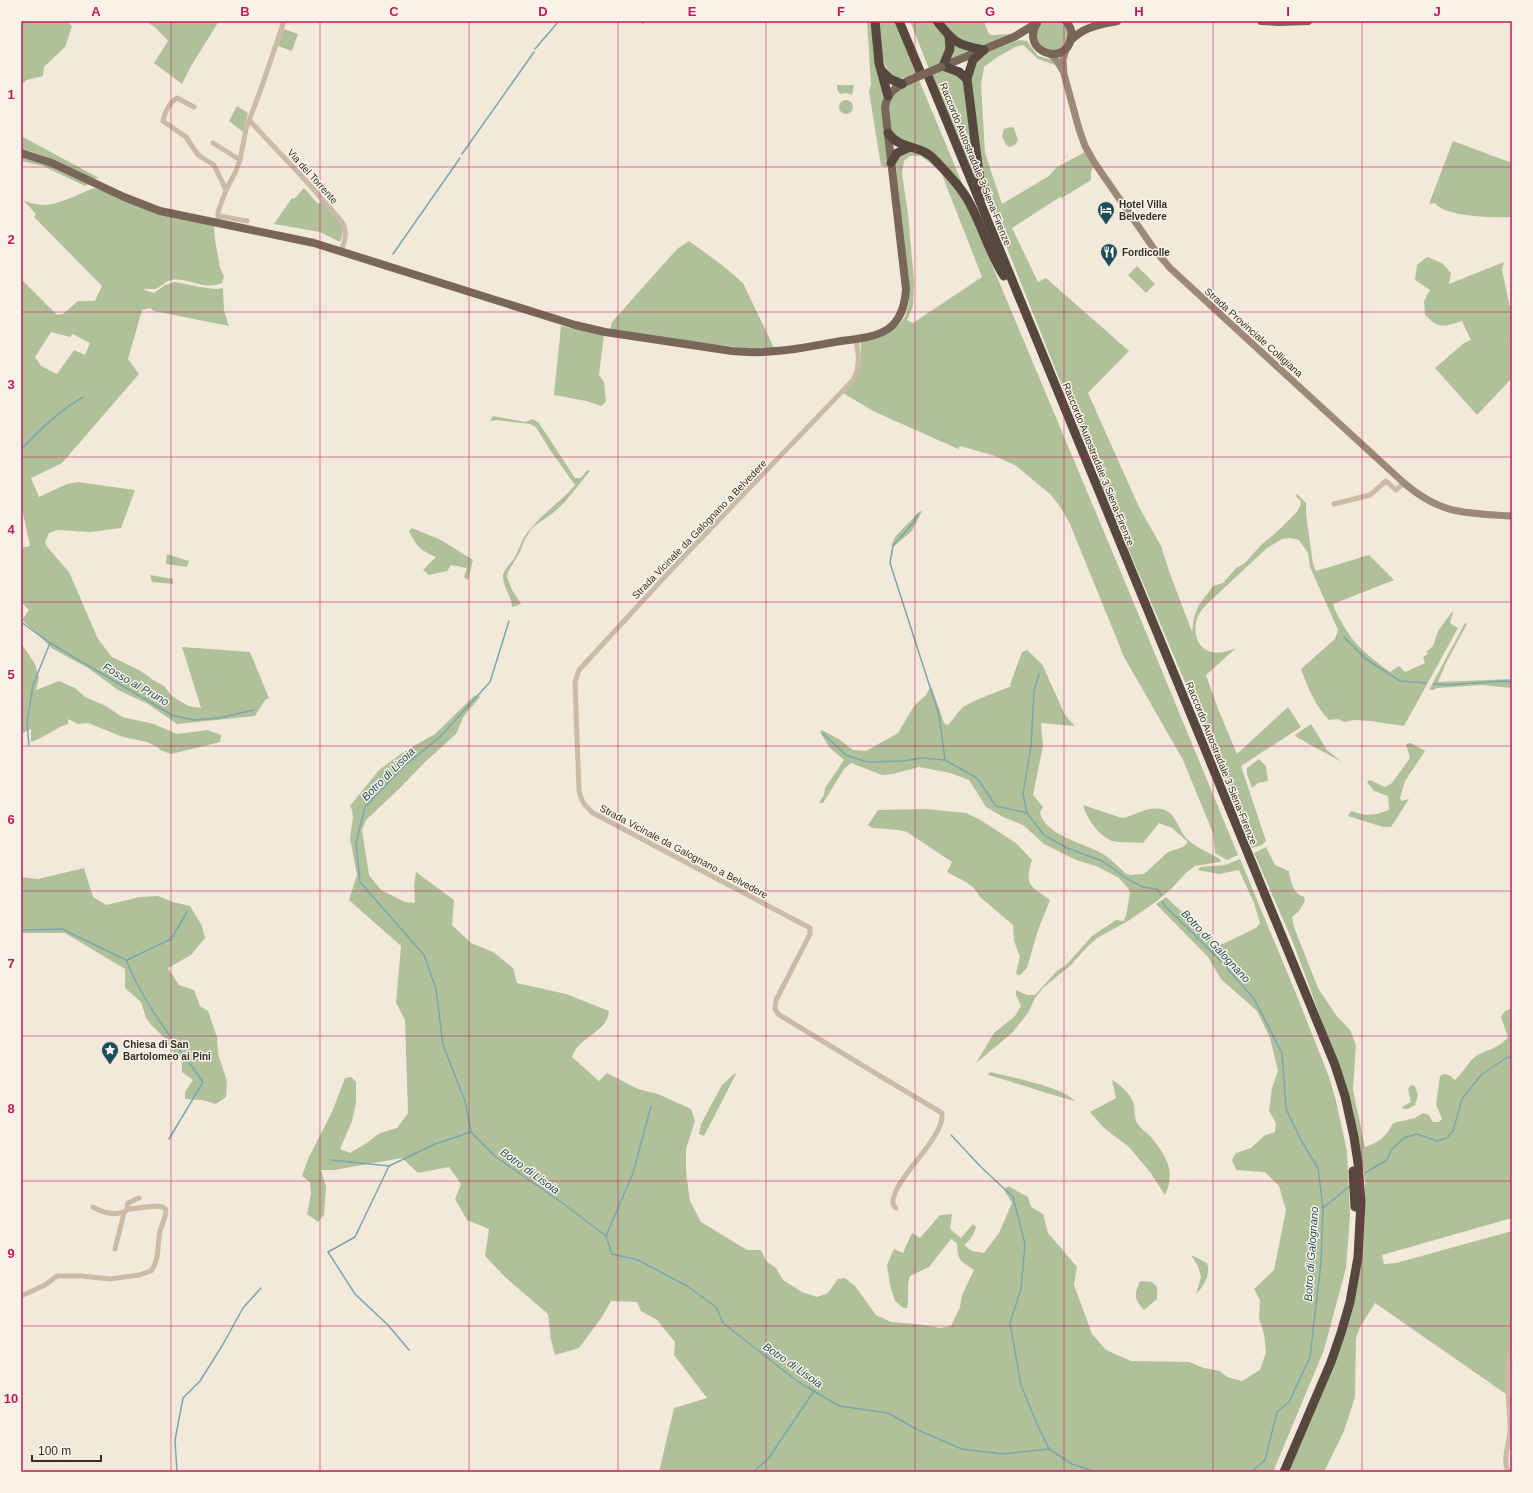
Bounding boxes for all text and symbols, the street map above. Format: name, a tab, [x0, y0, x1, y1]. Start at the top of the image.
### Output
text: A	[91, 4, 101, 19]
text: B	[240, 4, 250, 19]
text: C	[389, 4, 399, 19]
text: D	[538, 4, 548, 19]
text: E	[688, 4, 697, 19]
text: F	[837, 4, 845, 19]
text: G	[985, 4, 995, 19]
text: H	[1134, 4, 1144, 19]
text: I	[1286, 4, 1290, 19]
text: J	[1433, 4, 1441, 19]
street label: Raccordo Autostradale 3 Siena-Firenze	[938, 81, 1013, 248]
text: 1	[7, 87, 15, 102]
street label: Via del Torrente	[285, 147, 340, 206]
place label: Hotel Villa Belvedere	[1119, 199, 1168, 222]
hotel icon: Hotel Villa Belvedere	[1096, 200, 1116, 225]
text: 2	[7, 232, 15, 247]
restaurant icon: Fordicolle	[1099, 242, 1119, 267]
place label: Fordicolle	[1122, 247, 1170, 258]
street label: Strada Provinciale Colligiana	[1202, 286, 1305, 380]
text: 3	[7, 377, 15, 392]
street label: Raccordo Autostradale 3 Siena-Firenze	[1061, 381, 1136, 548]
street label: Strada Vicinale da Galognano a Belvedere	[630, 457, 769, 601]
text: 4	[7, 522, 15, 537]
water label: Fosso al Pruno	[101, 660, 171, 708]
text: 5	[7, 667, 15, 682]
street label: Raccordo Autostradale 3 Siena-Firenze	[1184, 680, 1259, 847]
water label: Botro di Lisoia	[359, 745, 417, 803]
street label: Strada Vicinale da Galognano a Belvedere	[598, 802, 770, 901]
text: 6	[7, 812, 15, 827]
water label: Botro di Galognano	[1179, 907, 1253, 985]
text: 7	[7, 956, 15, 971]
place label: Chiesa di San Bartolomeo ai Pini	[123, 1039, 211, 1062]
place icon: Chiesa di San Bartolomeo ai Pini	[100, 1040, 120, 1065]
text: 8	[7, 1101, 15, 1116]
water label: Botro di Lisoia	[498, 1146, 562, 1196]
water label: Botro di Galognano	[1302, 1206, 1320, 1302]
text: 9	[7, 1246, 15, 1261]
water label: Botro di Lisoia	[761, 1340, 825, 1390]
text: 10	[4, 1391, 18, 1406]
scale bar	[32, 1437, 101, 1463]
text: 100 m	[38, 1444, 71, 1458]

